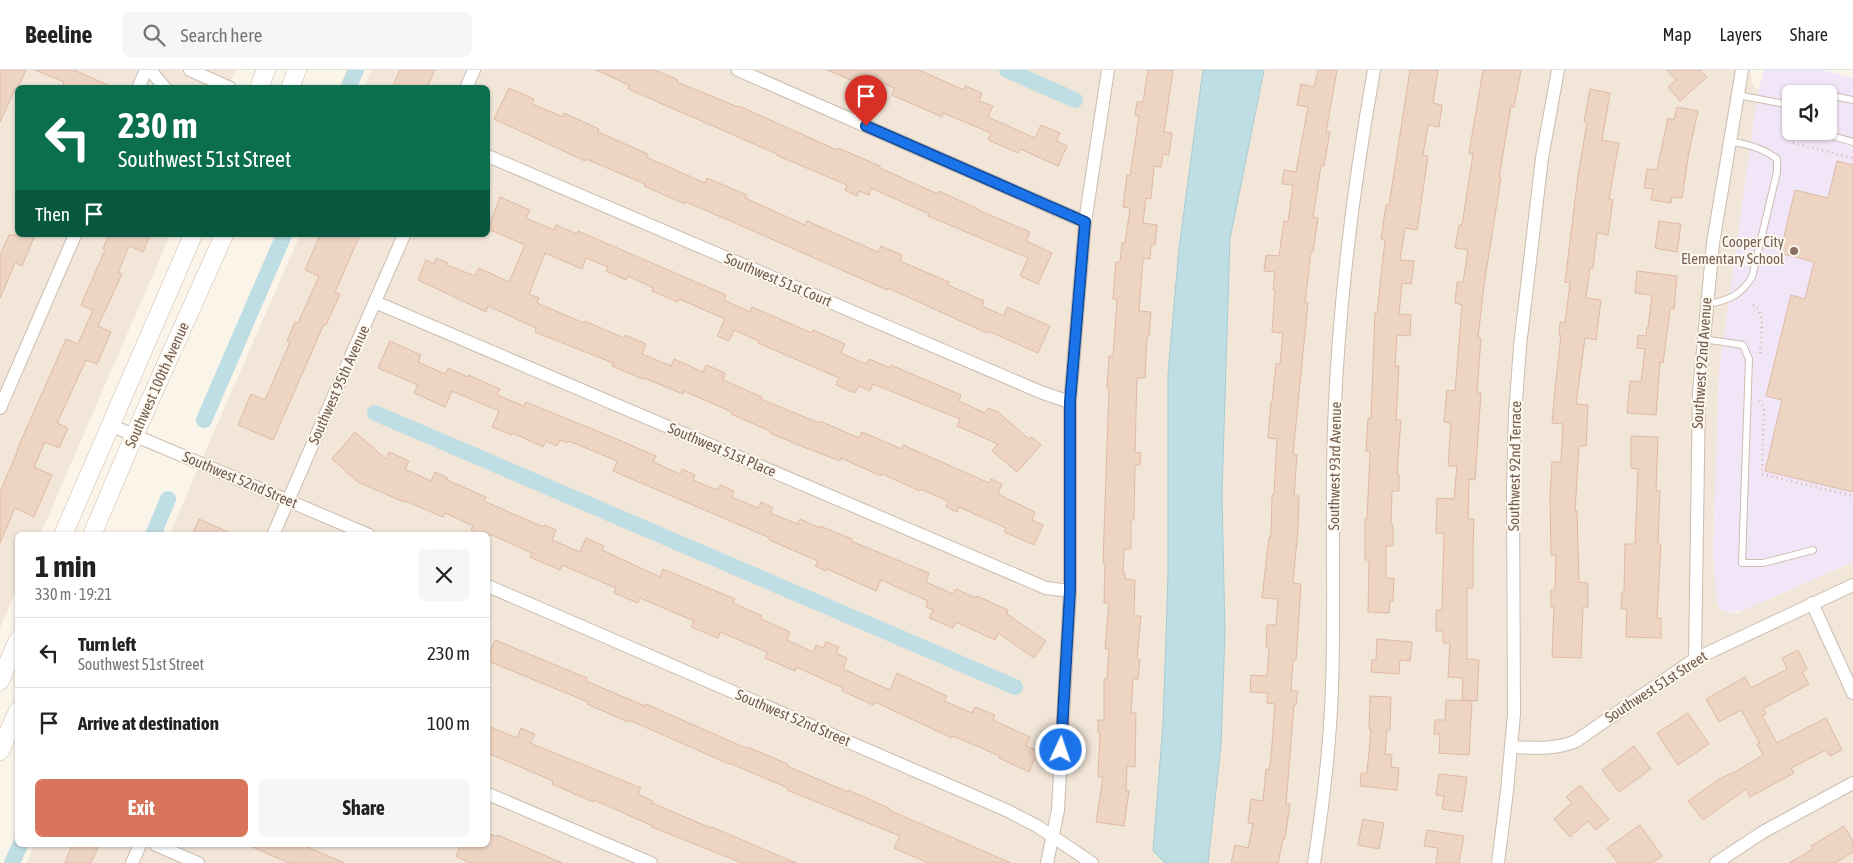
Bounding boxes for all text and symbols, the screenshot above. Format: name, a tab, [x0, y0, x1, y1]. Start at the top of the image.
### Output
search box	[122, 12, 472, 57]
text: Beeline	[25, 21, 92, 48]
icon: search	[140, 21, 168, 49]
text: Search here	[180, 24, 262, 46]
text: Map	[1662, 24, 1691, 45]
text: Layers	[1719, 24, 1762, 45]
text: Share	[1790, 24, 1828, 45]
pin	[845, 75, 887, 126]
icon: arrive	[852, 82, 880, 110]
map controls	[1782, 85, 1837, 140]
button: sound	[1782, 85, 1837, 140]
icon: left	[35, 105, 100, 170]
text: 230 m	[118, 105, 197, 145]
text: Southwest 51st Street	[118, 146, 291, 172]
icon: arrive	[80, 200, 108, 228]
text: Then	[35, 203, 70, 225]
place label: Cooper City Elementary School	[1681, 233, 1784, 267]
marker: Cooper City Elementary School	[1788, 245, 1800, 257]
street label: Southwest 51st Court	[722, 249, 834, 310]
street label: Southwest 92nd Avenue	[1688, 297, 1715, 429]
street label: Southwest 100th Avenue	[121, 319, 192, 450]
street label: Southwest 95th Avenue	[305, 322, 373, 447]
street label: Southwest 92nd Terrace	[1505, 400, 1524, 531]
street label: Southwest 93rd Avenue	[1325, 401, 1344, 530]
street label: Southwest 51st Place	[666, 419, 779, 480]
street label: Southwest 52nd Street	[180, 448, 300, 511]
text: 1 min	[35, 549, 96, 583]
button: close	[418, 549, 470, 601]
text: 330 m · 19:21	[35, 585, 112, 603]
text: Turn left	[78, 633, 136, 655]
icon: left	[35, 639, 63, 667]
text: 230 m	[427, 642, 470, 664]
street label: Southwest 51st Street	[1602, 647, 1710, 726]
text: Southwest 51st Street	[78, 655, 204, 673]
street label: Southwest 52nd Street	[733, 686, 853, 749]
icon: arrive	[35, 709, 63, 737]
text: Arrive at destination	[78, 712, 219, 734]
text: 100 m	[427, 712, 470, 734]
position arrow	[1034, 723, 1086, 775]
button: Exit	[35, 779, 248, 837]
button: Share	[258, 779, 470, 837]

